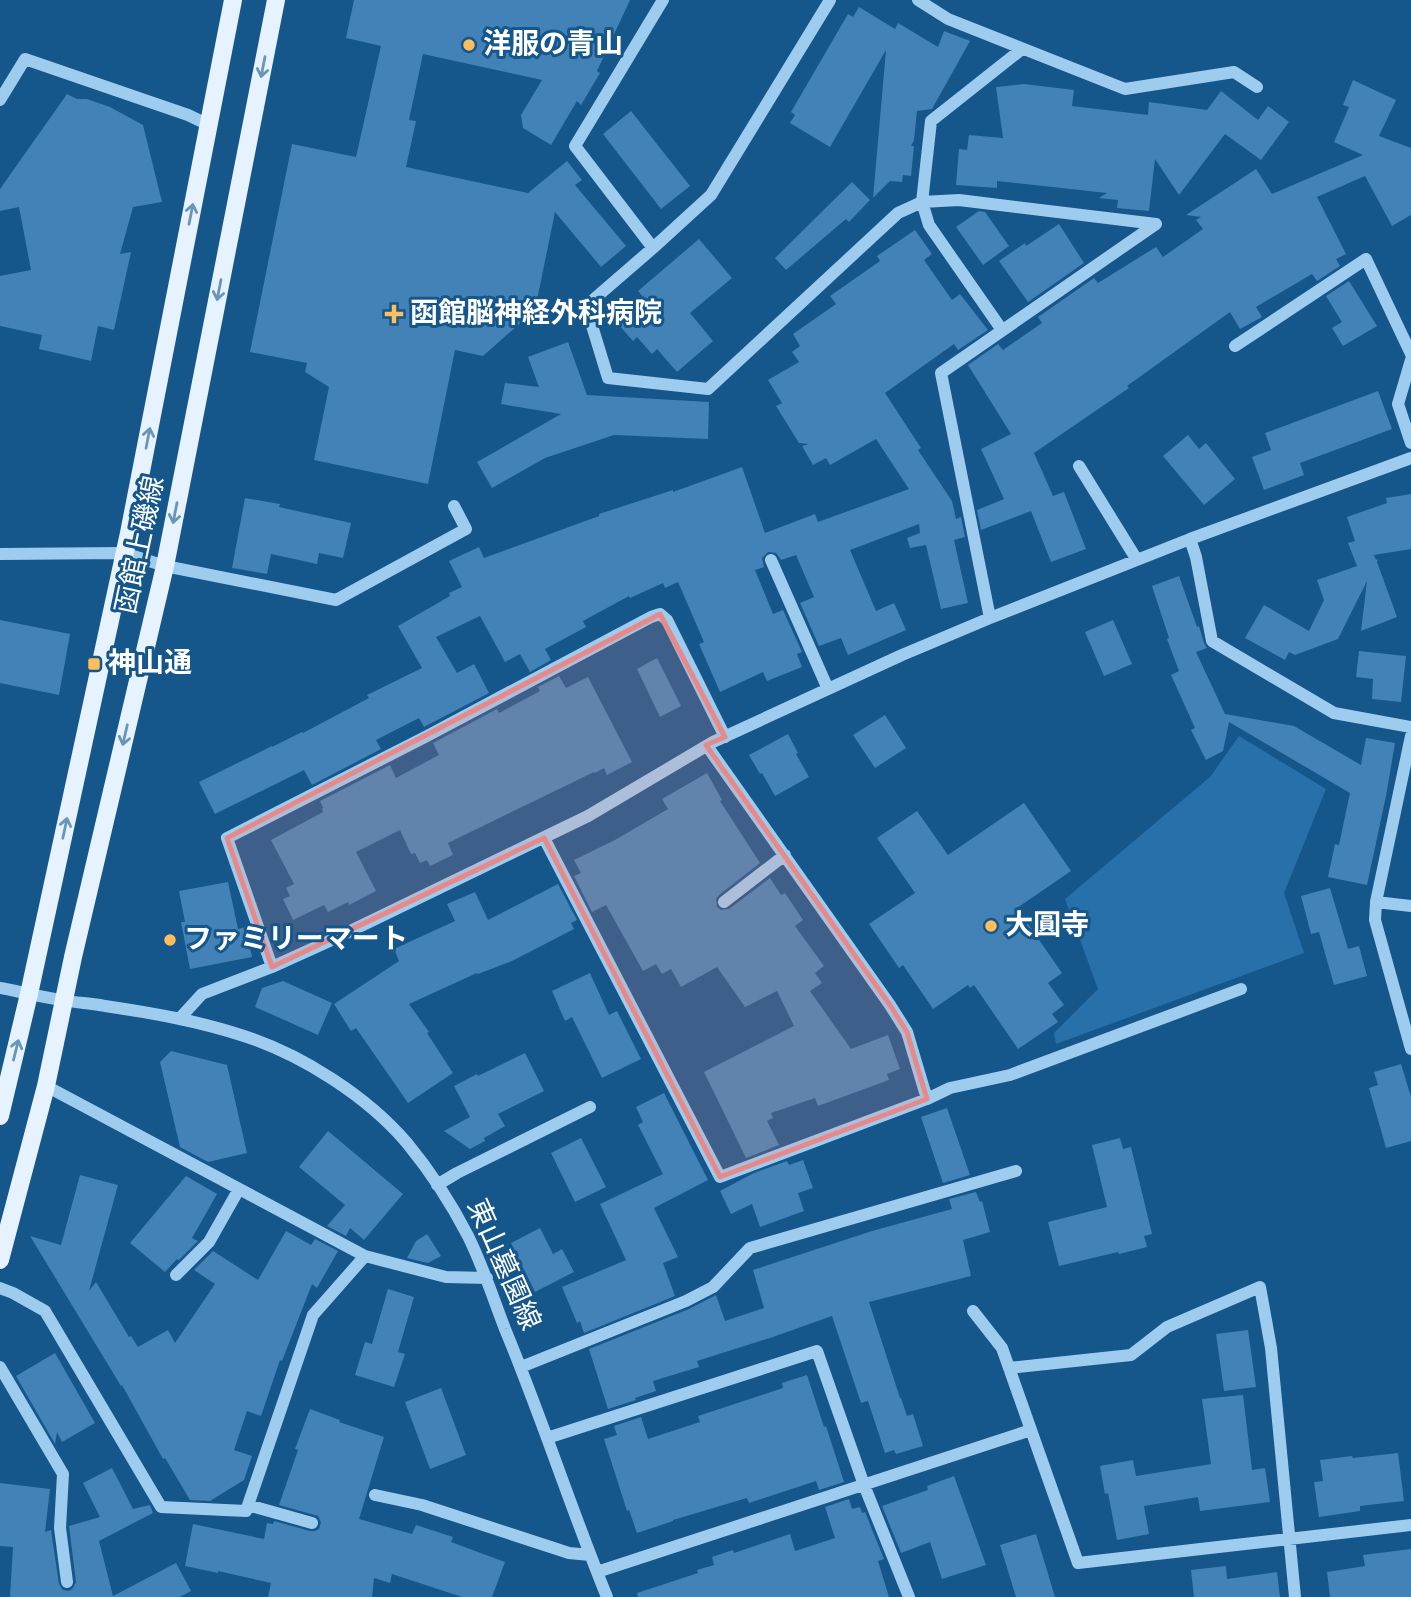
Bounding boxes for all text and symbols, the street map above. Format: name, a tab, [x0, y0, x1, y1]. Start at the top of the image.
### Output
place label: 洋服の青山	[483, 28, 623, 59]
marker: 洋服の青山	[461, 37, 477, 53]
one-way arrow	[256, 55, 269, 78]
one-way arrow	[185, 203, 199, 226]
one-way arrow	[212, 278, 226, 301]
place label: 函館脳神経外科病院	[410, 298, 662, 328]
marker: 函館脳神経外科病院	[384, 304, 404, 324]
one-way arrow	[141, 427, 155, 450]
street label: 函館上磯線	[111, 473, 169, 616]
one-way arrow	[168, 501, 182, 524]
place label: 神山通	[108, 648, 192, 678]
marker: 神山通	[86, 656, 102, 672]
one-way arrow	[118, 723, 132, 746]
one-way arrow	[59, 817, 73, 840]
place label: 大圓寺	[1005, 909, 1089, 940]
marker: 大圓寺	[983, 918, 999, 934]
place label: ファミリーマート	[184, 925, 408, 954]
marker: ファミリーマート	[162, 932, 178, 948]
one-way arrow	[10, 1039, 24, 1062]
street label: 東山墓園線	[462, 1195, 546, 1335]

